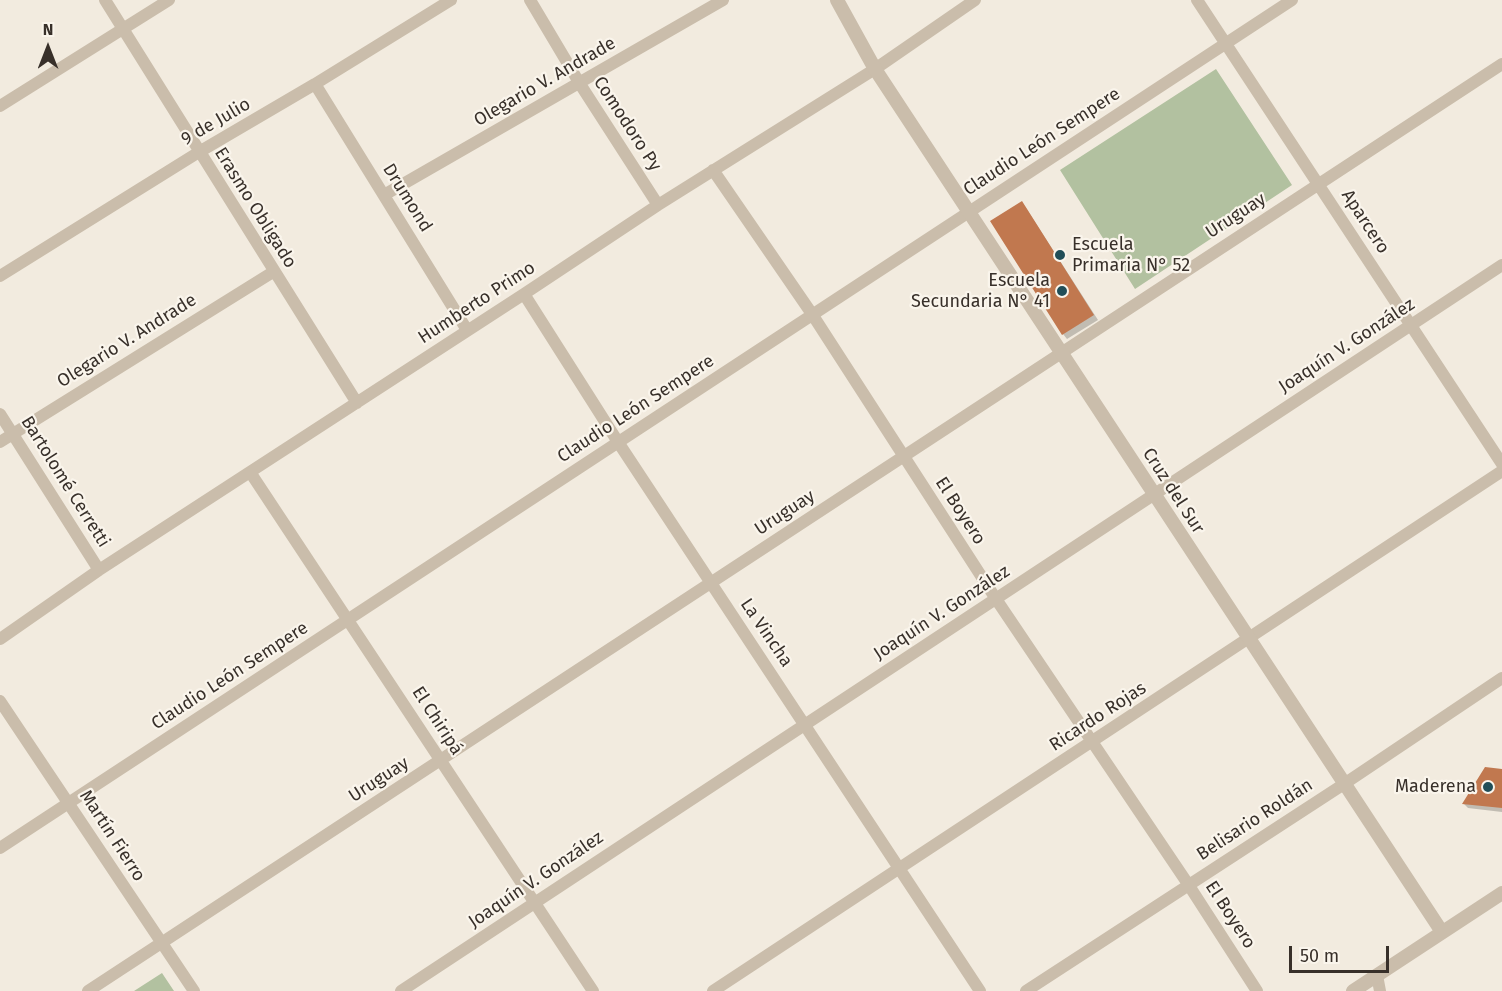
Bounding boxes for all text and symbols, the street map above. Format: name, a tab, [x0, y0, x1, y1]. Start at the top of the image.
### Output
north arrow	[18, 18, 78, 78]
text: N	[43, 20, 53, 39]
street label: Olegario V. Andrade	[470, 33, 620, 131]
street label: Comodoro Py	[588, 73, 666, 175]
street label: Claudio León Sempere	[960, 83, 1124, 201]
street label: 9 de Julio	[178, 94, 254, 150]
street label: Erasmo Obligado	[209, 144, 301, 272]
street label: Drumond	[378, 160, 436, 236]
street label: Aparcero	[1336, 186, 1394, 258]
street label: Uruguay	[1202, 189, 1270, 243]
place label: Escuela Primaria N° 52	[1072, 234, 1190, 276]
marker: Escuela Primaria N° 52	[1053, 248, 1067, 262]
street label: Humberto Primo	[414, 257, 540, 349]
place label: Escuela Secundaria N° 41	[911, 270, 1050, 312]
marker: Escuela Secundaria N° 41	[1055, 284, 1069, 298]
street label: Olegario V. Andrade	[53, 289, 201, 393]
street label: Joaquín V. González	[1275, 294, 1419, 398]
street label: Claudio León Sempere	[554, 350, 718, 468]
street label: Bartolomé Cerretti	[16, 412, 114, 552]
street label: Cruz del Sur	[1137, 444, 1209, 538]
street label: El Boyero	[930, 473, 990, 549]
street label: Uruguay	[751, 486, 819, 540]
street label: Joaquín V. González	[870, 561, 1014, 665]
street label: La Vincha	[735, 595, 797, 671]
street label: Claudio León Sempere	[148, 617, 312, 735]
street label: Ricardo Rojas	[1046, 678, 1150, 756]
street label: El Chiripá	[407, 683, 467, 759]
street label: Uruguay	[345, 753, 413, 807]
street label: Belisario Roldán	[1193, 774, 1317, 866]
place label: Maderena	[1395, 776, 1476, 798]
marker: Maderena	[1481, 780, 1495, 794]
street label: Martín Fierro	[74, 786, 150, 886]
street label: Joaquín V. González	[465, 827, 607, 933]
street label: El Boyero	[1200, 877, 1260, 953]
scale bar	[1292, 934, 1392, 972]
text: 50 m	[1300, 945, 1339, 967]

